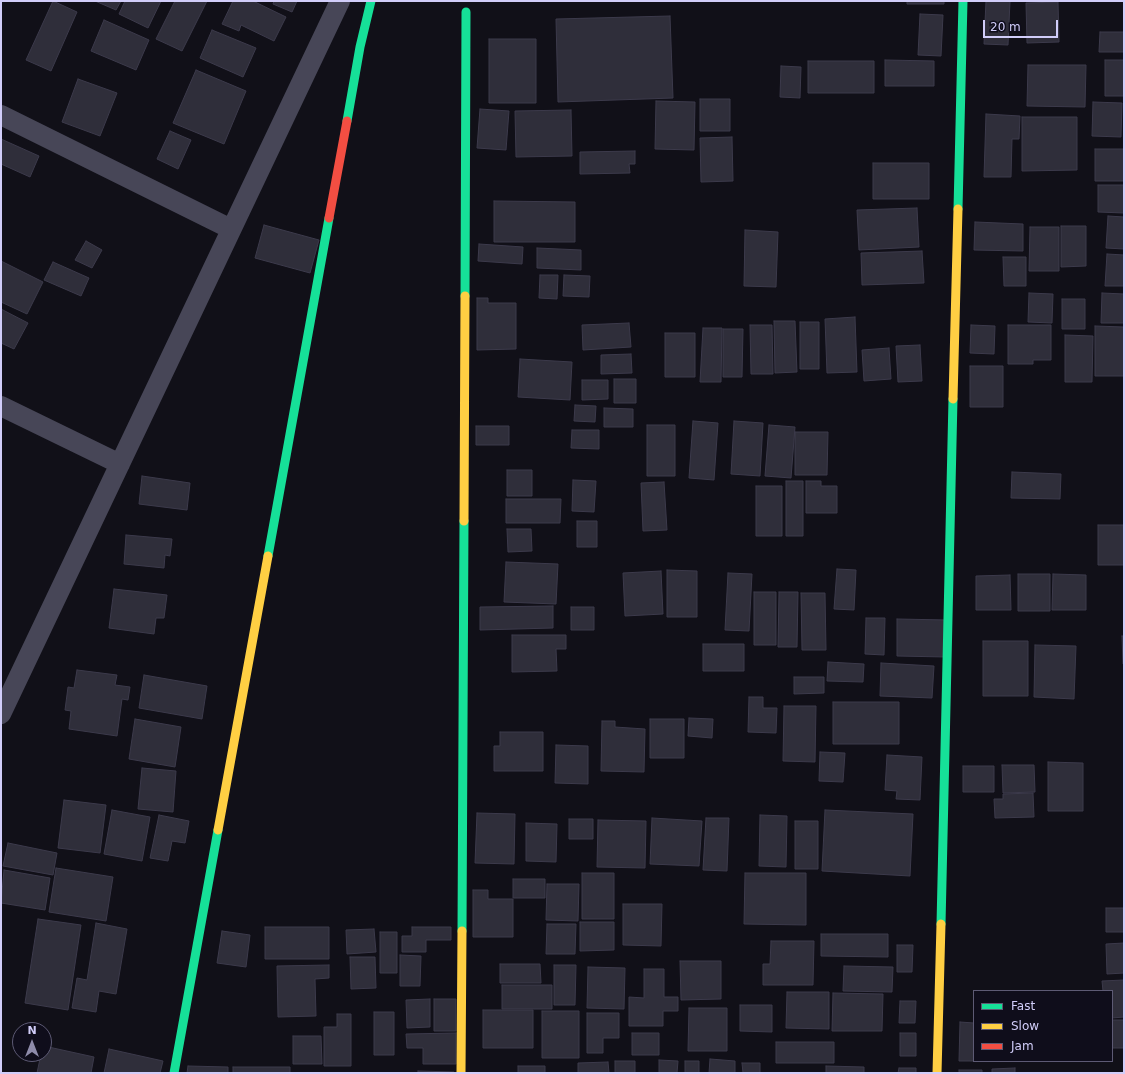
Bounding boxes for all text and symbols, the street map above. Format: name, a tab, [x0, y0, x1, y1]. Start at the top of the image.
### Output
scale bar	[985, 12, 1060, 38]
text: 20 m	[990, 20, 1021, 34]
legend	[973, 990, 1113, 1062]
text: Fast	[1011, 999, 1035, 1013]
text: Slow	[1011, 1019, 1039, 1033]
north arrow	[12, 1022, 52, 1062]
text: N	[27, 1024, 37, 1037]
text: Jam	[1011, 1039, 1034, 1053]

